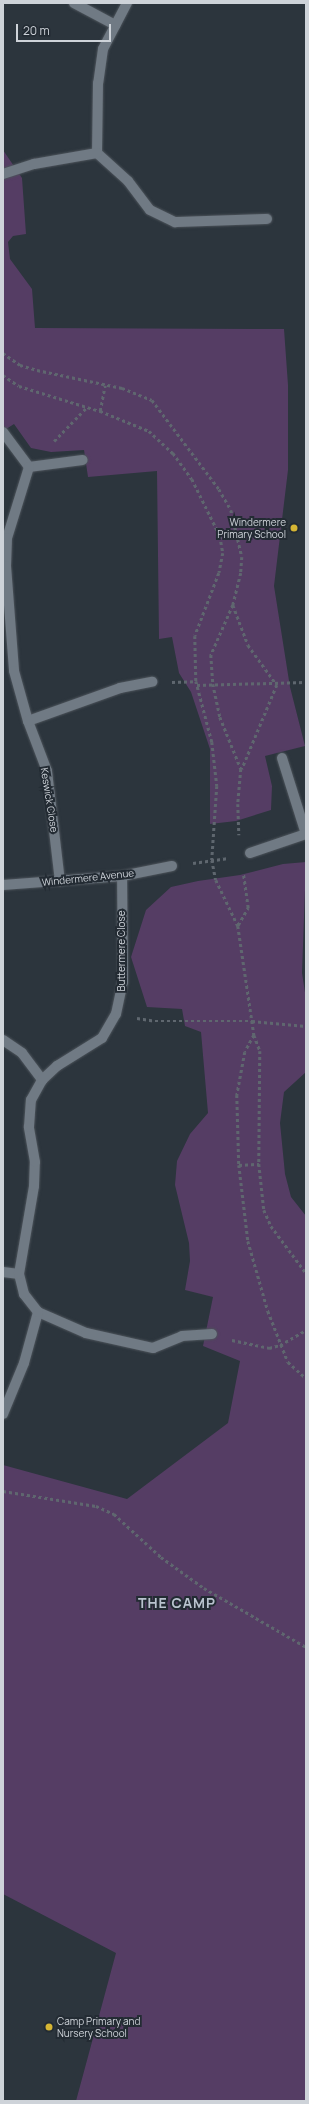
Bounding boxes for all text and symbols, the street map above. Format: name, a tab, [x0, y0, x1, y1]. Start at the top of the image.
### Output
scale bar	[18, 16, 113, 42]
text: 20 m	[23, 22, 50, 39]
place label: Windermere Primary School	[217, 516, 286, 540]
marker: Windermere Primary School	[289, 523, 299, 533]
street label: Keswick Close	[38, 767, 60, 833]
street label: Windermere Avenue	[41, 867, 135, 889]
street label: Buttermere Close	[116, 910, 128, 992]
district label: THE CAMP	[138, 1595, 216, 1611]
place label: Camp Primary and Nursery School	[57, 2015, 140, 2038]
marker: Camp Primary and Nursery School	[44, 2022, 54, 2032]

